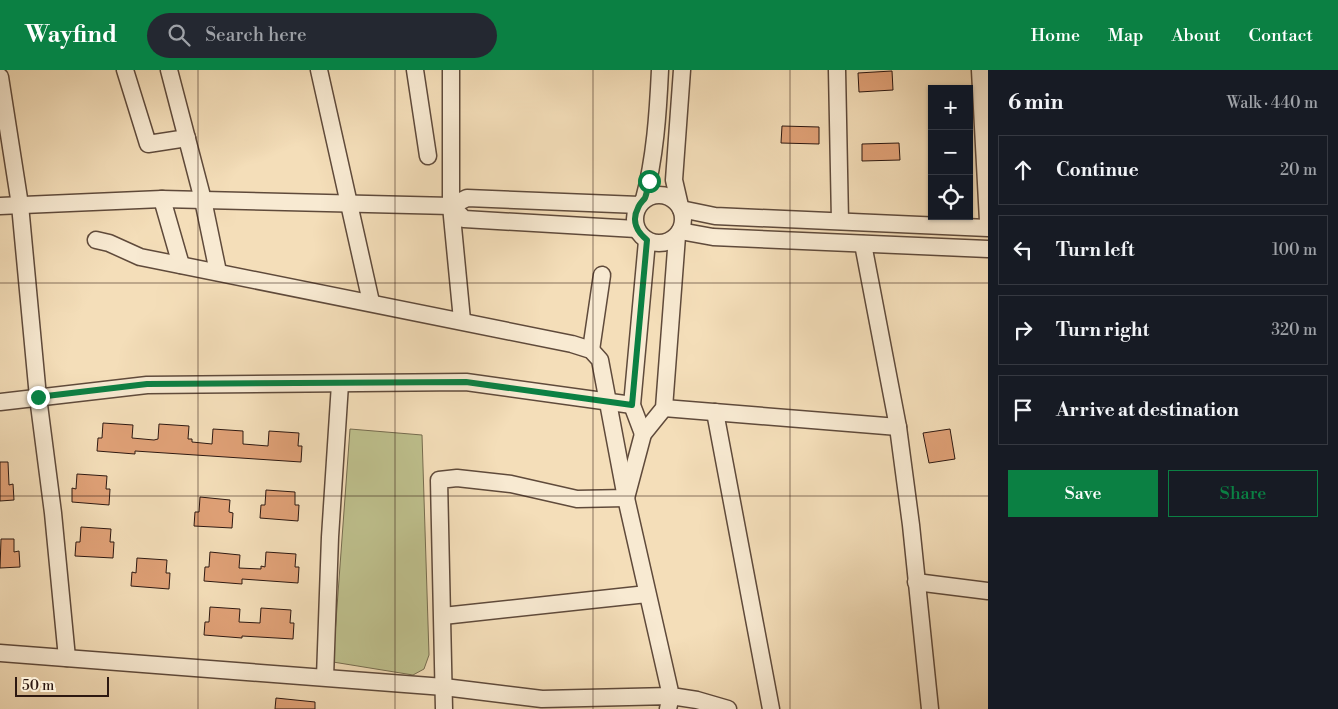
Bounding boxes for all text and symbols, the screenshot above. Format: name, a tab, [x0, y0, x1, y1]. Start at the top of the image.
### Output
search box	[147, 13, 497, 58]
text: Wayfind	[25, 20, 117, 50]
icon: search	[165, 21, 193, 49]
text: Search here	[205, 23, 307, 47]
text: Home	[1031, 24, 1080, 47]
text: Map	[1108, 24, 1144, 47]
text: About	[1172, 24, 1221, 47]
text: Contact	[1249, 24, 1313, 47]
map controls	[928, 85, 973, 220]
button: +	[928, 85, 973, 130]
text: 6 min	[1008, 90, 1063, 116]
text: Walk · 440 m	[1227, 93, 1318, 113]
button: −	[928, 130, 973, 175]
icon: ahead	[1009, 156, 1037, 184]
text: Continue	[1056, 158, 1139, 182]
text: 20 m	[1280, 160, 1317, 180]
route start	[638, 170, 661, 193]
button: locate	[928, 175, 973, 220]
icon: left	[1009, 236, 1037, 264]
text: Turn left	[1056, 238, 1135, 262]
text: 100 m	[1272, 240, 1317, 260]
icon: right	[1009, 316, 1037, 344]
text: Turn right	[1056, 318, 1149, 342]
text: 320 m	[1271, 320, 1317, 340]
route end	[27, 386, 50, 409]
icon: arrive	[1009, 396, 1037, 424]
text: Arrive at destination	[1056, 398, 1239, 422]
button: Save	[1008, 470, 1158, 517]
button: Share	[1168, 470, 1318, 517]
scale bar	[15, 674, 109, 697]
text: 50 m	[22, 677, 54, 695]

